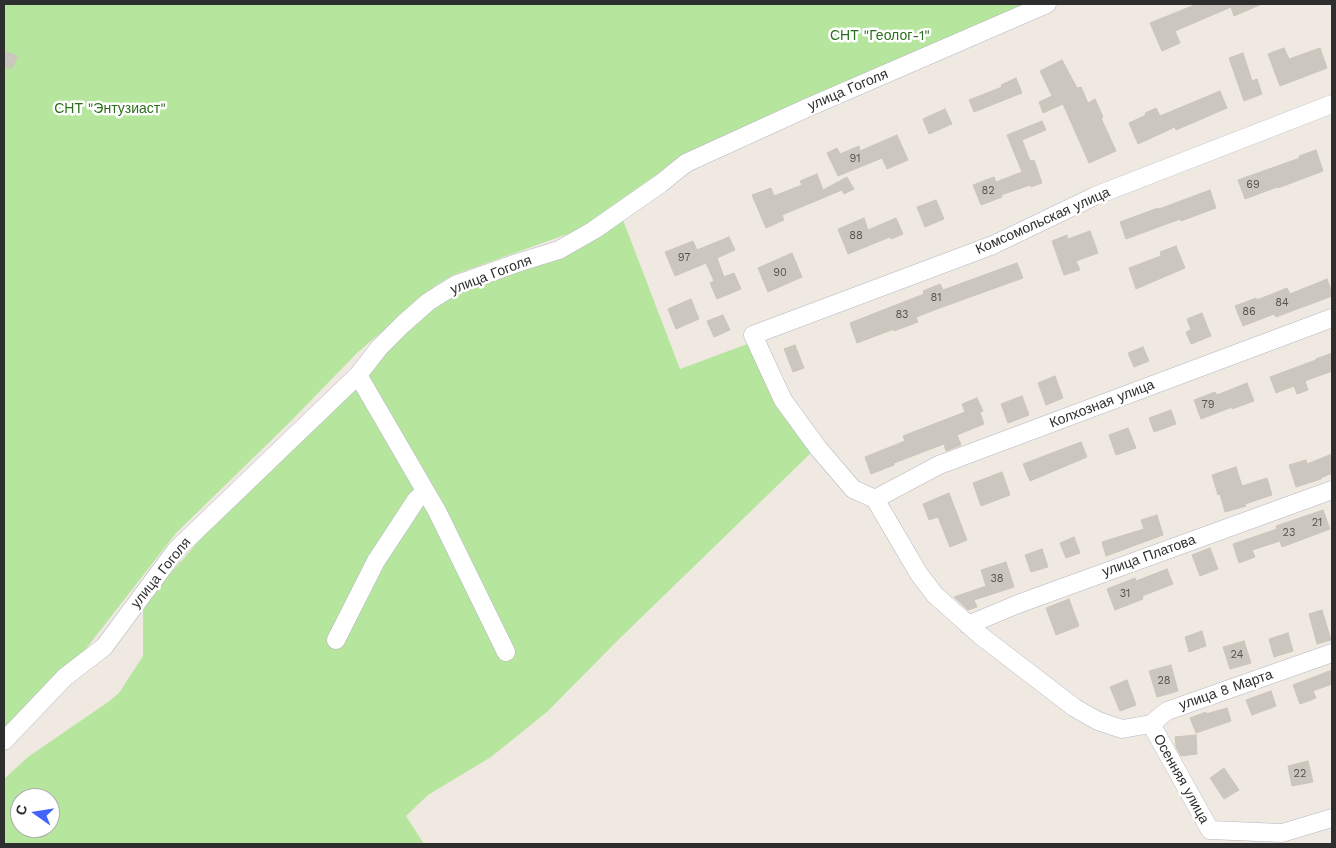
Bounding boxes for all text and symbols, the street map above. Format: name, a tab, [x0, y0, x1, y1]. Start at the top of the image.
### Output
park label: СНТ "Геолог-1"	[830, 28, 930, 44]
street label: улица Гоголя	[805, 66, 891, 114]
park label: СНТ "Энтузиаст"	[54, 101, 166, 117]
house number: 91	[849, 152, 861, 166]
house number: 69	[1246, 178, 1260, 192]
street label: Комсомольская улица	[973, 184, 1113, 258]
house number: 82	[981, 184, 995, 198]
house number: 88	[849, 229, 863, 243]
house number: 97	[678, 251, 690, 265]
street label: улица Гоголя	[448, 252, 534, 298]
house number: 90	[773, 266, 787, 280]
house number: 81	[930, 291, 942, 305]
house number: 84	[1275, 296, 1289, 310]
house number: 86	[1242, 305, 1256, 319]
house number: 83	[896, 308, 908, 322]
street label: Колхозная улица	[1047, 376, 1157, 432]
house number: 79	[1202, 398, 1214, 412]
house number: 21	[1312, 516, 1322, 530]
house number: 23	[1283, 526, 1295, 540]
street label: улица Платова	[1100, 531, 1198, 581]
street label: улица Гоголя	[127, 534, 195, 612]
house number: 38	[990, 572, 1004, 586]
house number: 31	[1120, 587, 1130, 601]
house number: 24	[1231, 648, 1243, 662]
street label: улица 8 Марта	[1177, 666, 1275, 714]
house number: 28	[1157, 674, 1171, 688]
street label: Осенняя улица	[1150, 731, 1212, 827]
house number: 22	[1294, 767, 1306, 781]
north arrow	[10, 788, 60, 838]
text: С	[12, 803, 30, 817]

